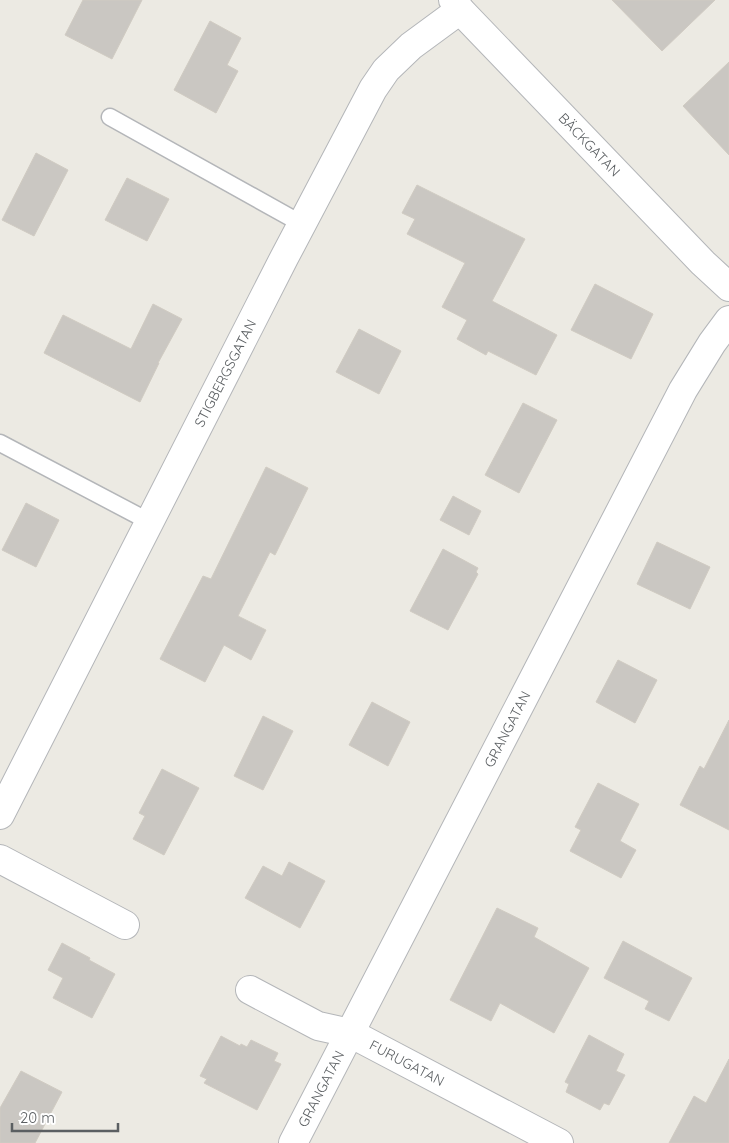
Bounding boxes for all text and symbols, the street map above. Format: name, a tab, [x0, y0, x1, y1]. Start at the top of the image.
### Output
street label: BÄCKGATAN	[555, 109, 624, 180]
street label: STIGBERGSGATAN	[190, 316, 260, 430]
street label: GRANGATAN	[480, 688, 535, 770]
street label: FURUGATAN	[366, 1036, 448, 1090]
street label: GRANGATAN	[294, 1048, 348, 1130]
scale bar	[12, 1100, 119, 1132]
text: 20 m	[20, 1108, 55, 1127]

